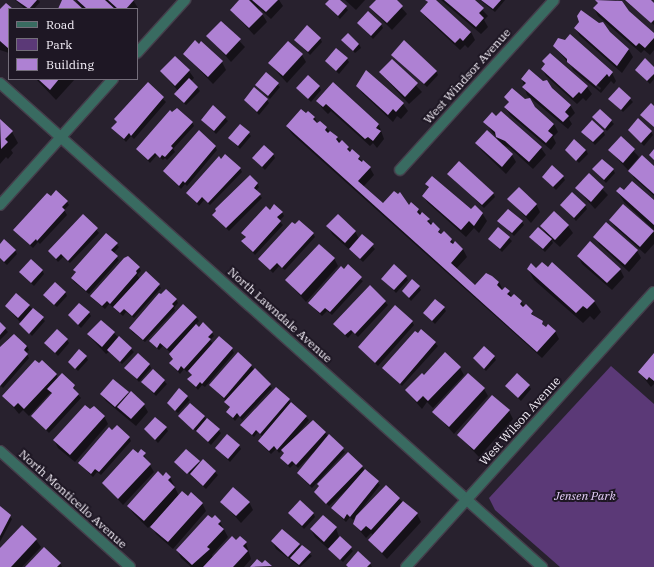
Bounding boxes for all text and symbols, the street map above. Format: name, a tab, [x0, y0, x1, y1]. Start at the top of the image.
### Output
legend	[8, 8, 138, 80]
text: Road	[46, 17, 75, 32]
street label: West Windsor Avenue	[420, 25, 514, 127]
text: Park	[46, 37, 72, 52]
text: Building	[46, 57, 94, 72]
street label: North Lawndale Avenue	[225, 264, 335, 366]
street label: West Wilson Avenue	[476, 374, 564, 468]
street label: North Monticello Avenue	[16, 447, 130, 551]
park label: Jensen Park	[554, 489, 616, 503]

